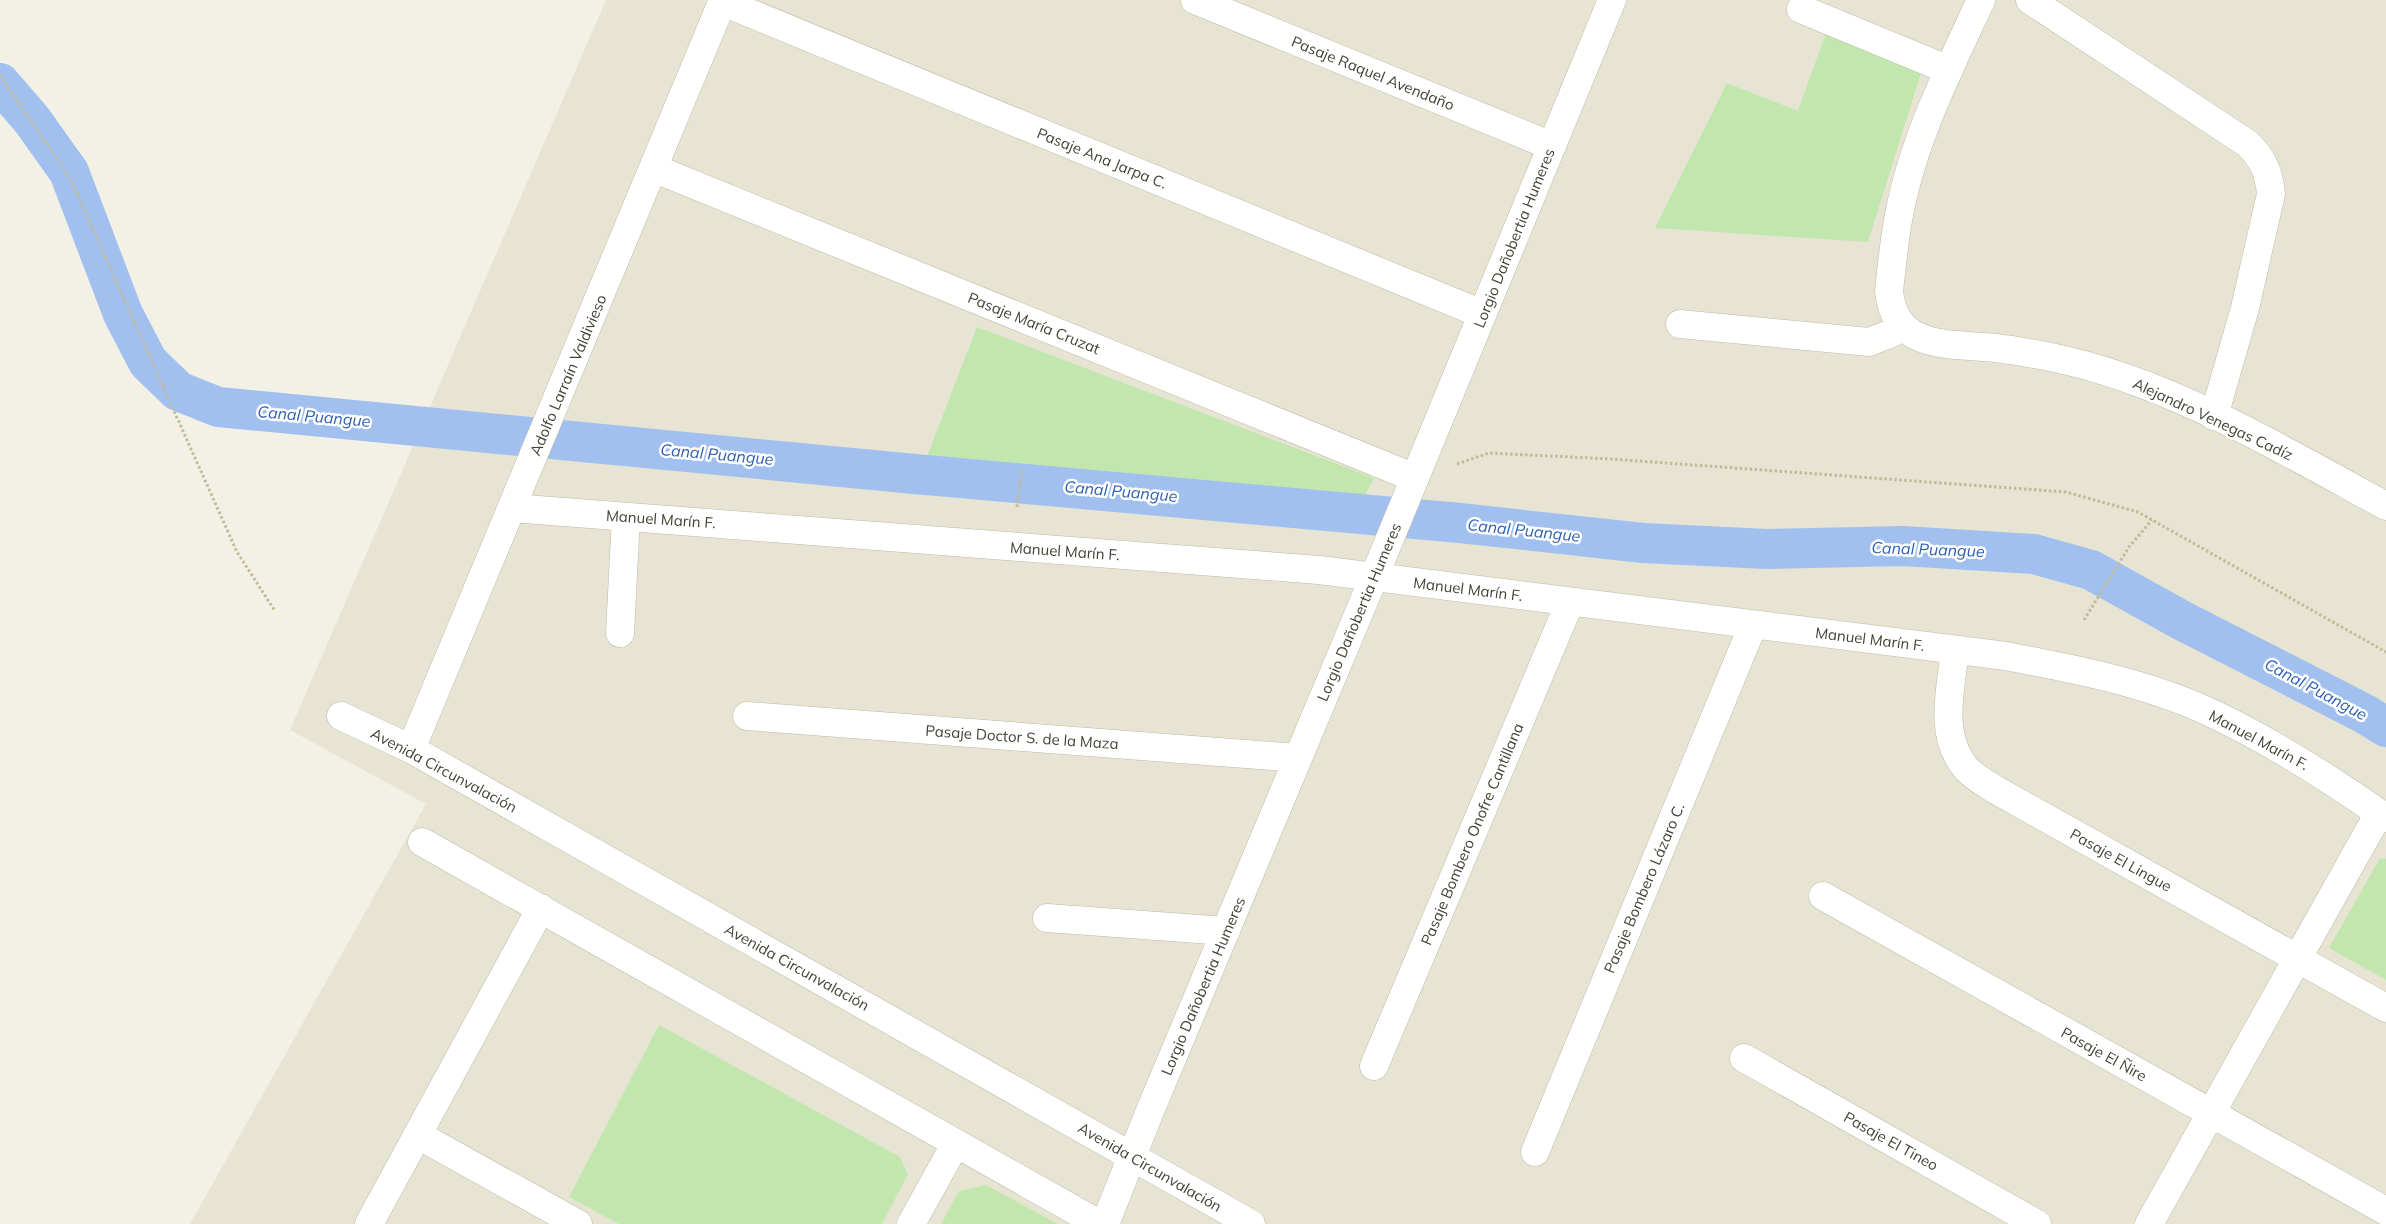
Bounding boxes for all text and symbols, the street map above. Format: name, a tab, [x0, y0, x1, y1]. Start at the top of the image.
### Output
street label: Pasaje Raquel Avendaño	[1289, 32, 1457, 114]
street label: Pasaje Ana Jarpa C.	[1034, 123, 1170, 193]
street label: Lorgio Dañobertia Humeres	[1469, 146, 1559, 330]
street label: Pasaje María Cruzat	[965, 288, 1103, 358]
street label: Adolfo Larraín Valdivieso	[525, 292, 611, 458]
street label: Alejandro Venegas Cadíz	[2130, 374, 2296, 465]
water label: Canal Puangue	[257, 401, 372, 431]
water label: Canal Puangue	[660, 439, 775, 469]
water label: Canal Puangue	[1064, 476, 1179, 506]
street label: Manuel Marín F.	[605, 506, 717, 532]
water label: Canal Puangue	[1467, 514, 1582, 546]
street label: Lorgio Dañobertia Humeres	[1313, 520, 1405, 704]
water label: Canal Puangue	[1871, 537, 1985, 561]
street label: Manuel Marín F.	[1009, 538, 1121, 564]
street label: Manuel Marín F.	[1412, 573, 1524, 605]
street label: Manuel Marín F.	[1814, 623, 1926, 655]
water label: Canal Puangue	[2261, 654, 2371, 725]
street label: Manuel Marín F.	[2206, 706, 2312, 774]
street label: Pasaje Bombero Onofre Cantillana	[1416, 720, 1528, 948]
street label: Pasaje Doctor S. de la Maza	[925, 721, 1119, 753]
street label: Avenida Circunvalación	[368, 723, 520, 817]
street label: Pasaje Bombero Lázaro C.	[1600, 800, 1688, 976]
street label: Pasaje El Lingue	[2067, 824, 2175, 896]
street label: Lorgio Dañobertia Humeres	[1157, 894, 1249, 1078]
street label: Avenida Circunvalación	[721, 919, 873, 1015]
street label: Pasaje El Ñire	[2058, 1023, 2150, 1085]
street label: Pasaje El Tineo	[1840, 1107, 1942, 1175]
street label: Avenida Circunvalación	[1075, 1118, 1225, 1216]

